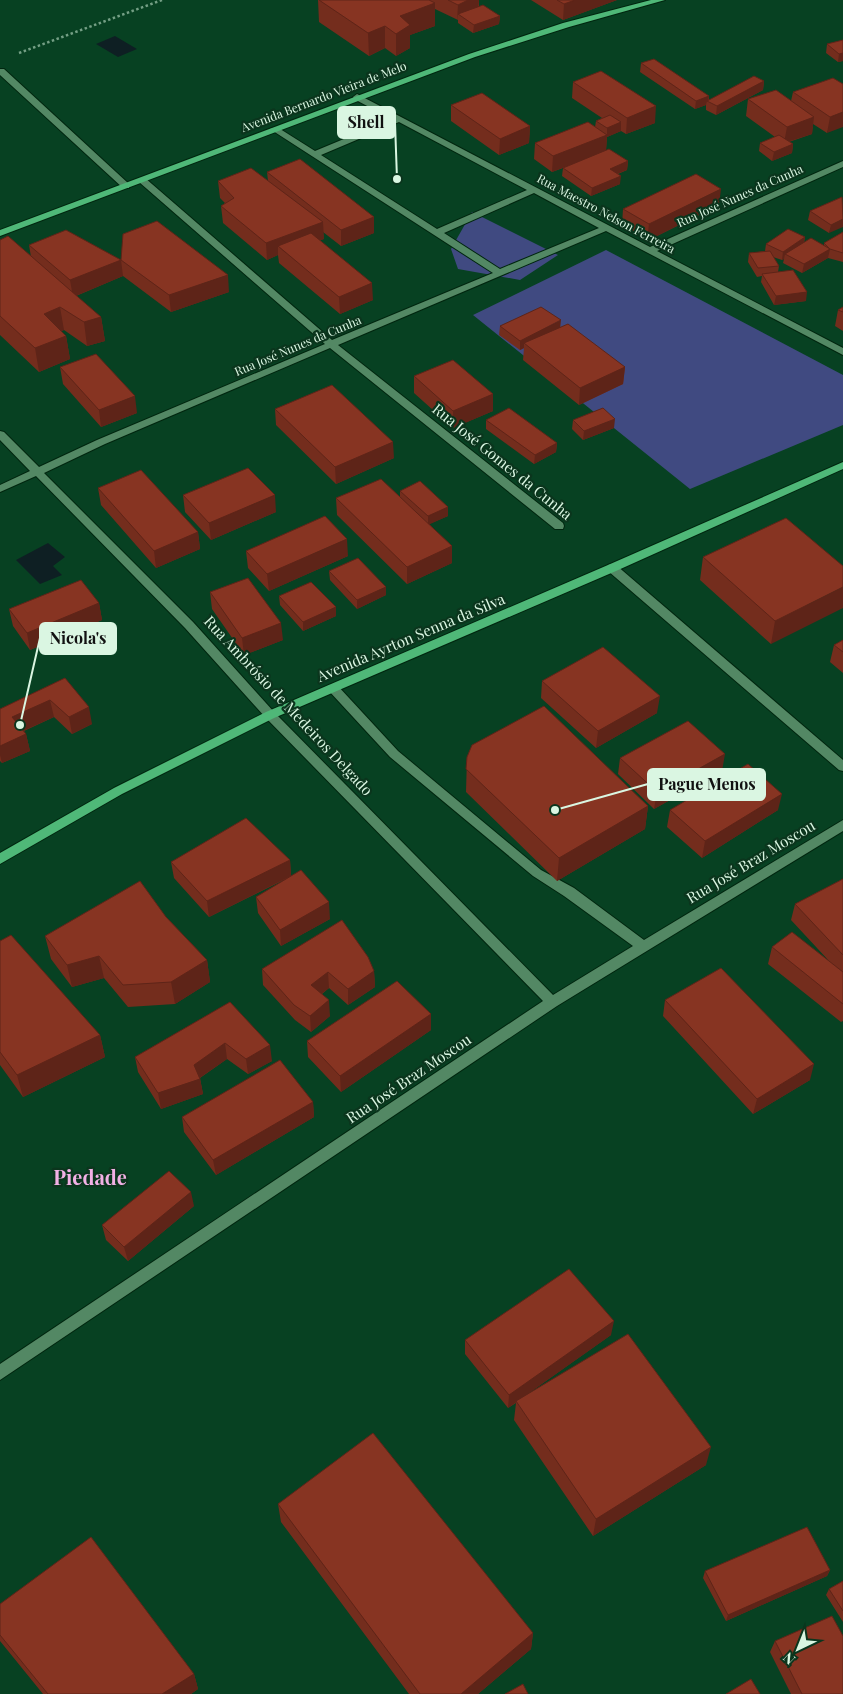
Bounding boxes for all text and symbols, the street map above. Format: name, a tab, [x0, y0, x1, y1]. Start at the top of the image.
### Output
street label: Avenida Bernardo Vieira de Melo	[238, 57, 409, 135]
callout: Shell	[338, 107, 395, 138]
text: Shell	[347, 111, 385, 132]
street label: Rua José Nunes da Cunha	[674, 160, 805, 230]
street label: Rua Maestro Nelson Ferreira	[535, 170, 678, 256]
street label: Rua José Nunes da Cunha	[232, 311, 363, 379]
street label: Rua José Gomes da Cunha	[429, 399, 577, 524]
street label: Avenida Ayrton Senna da Silva	[313, 588, 508, 686]
street label: Rua Ambrósio de Medeiros Delgado	[200, 611, 378, 799]
callout: Nicola's	[40, 623, 116, 654]
text: Nicola's	[50, 627, 106, 648]
callout: Pague Menos	[648, 769, 765, 800]
text: Pague Menos	[658, 773, 756, 794]
street label: Rua José Braz Moscou	[683, 815, 819, 907]
street label: Rua José Braz Moscou	[342, 1029, 475, 1127]
district label: Piedade	[53, 1163, 127, 1190]
north arrow	[773, 1624, 823, 1674]
text: N	[779, 1648, 799, 1669]

